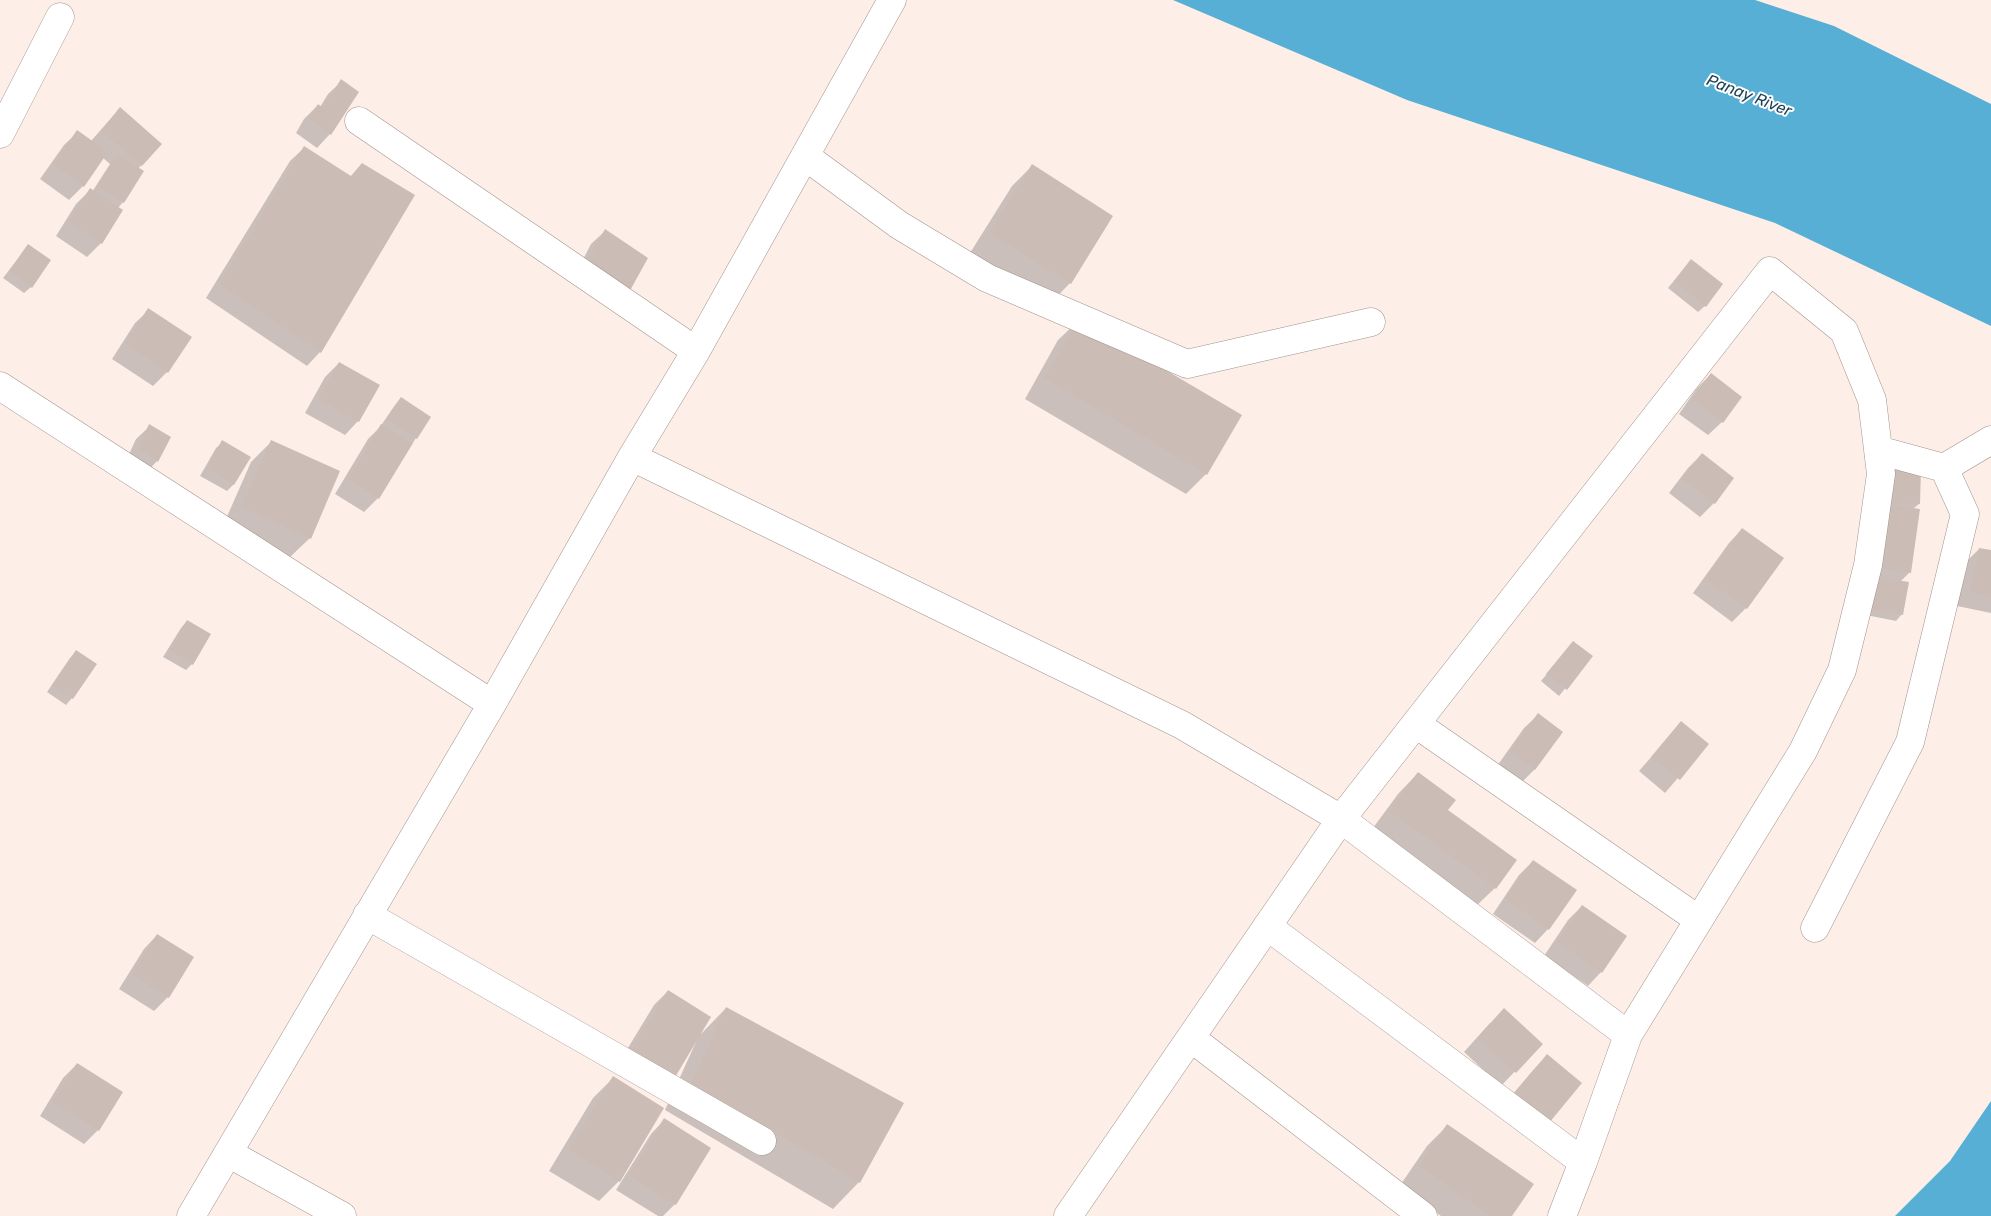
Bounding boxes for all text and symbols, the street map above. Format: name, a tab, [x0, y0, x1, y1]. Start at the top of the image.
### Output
water label: Panay River	[1704, 71, 1794, 121]

